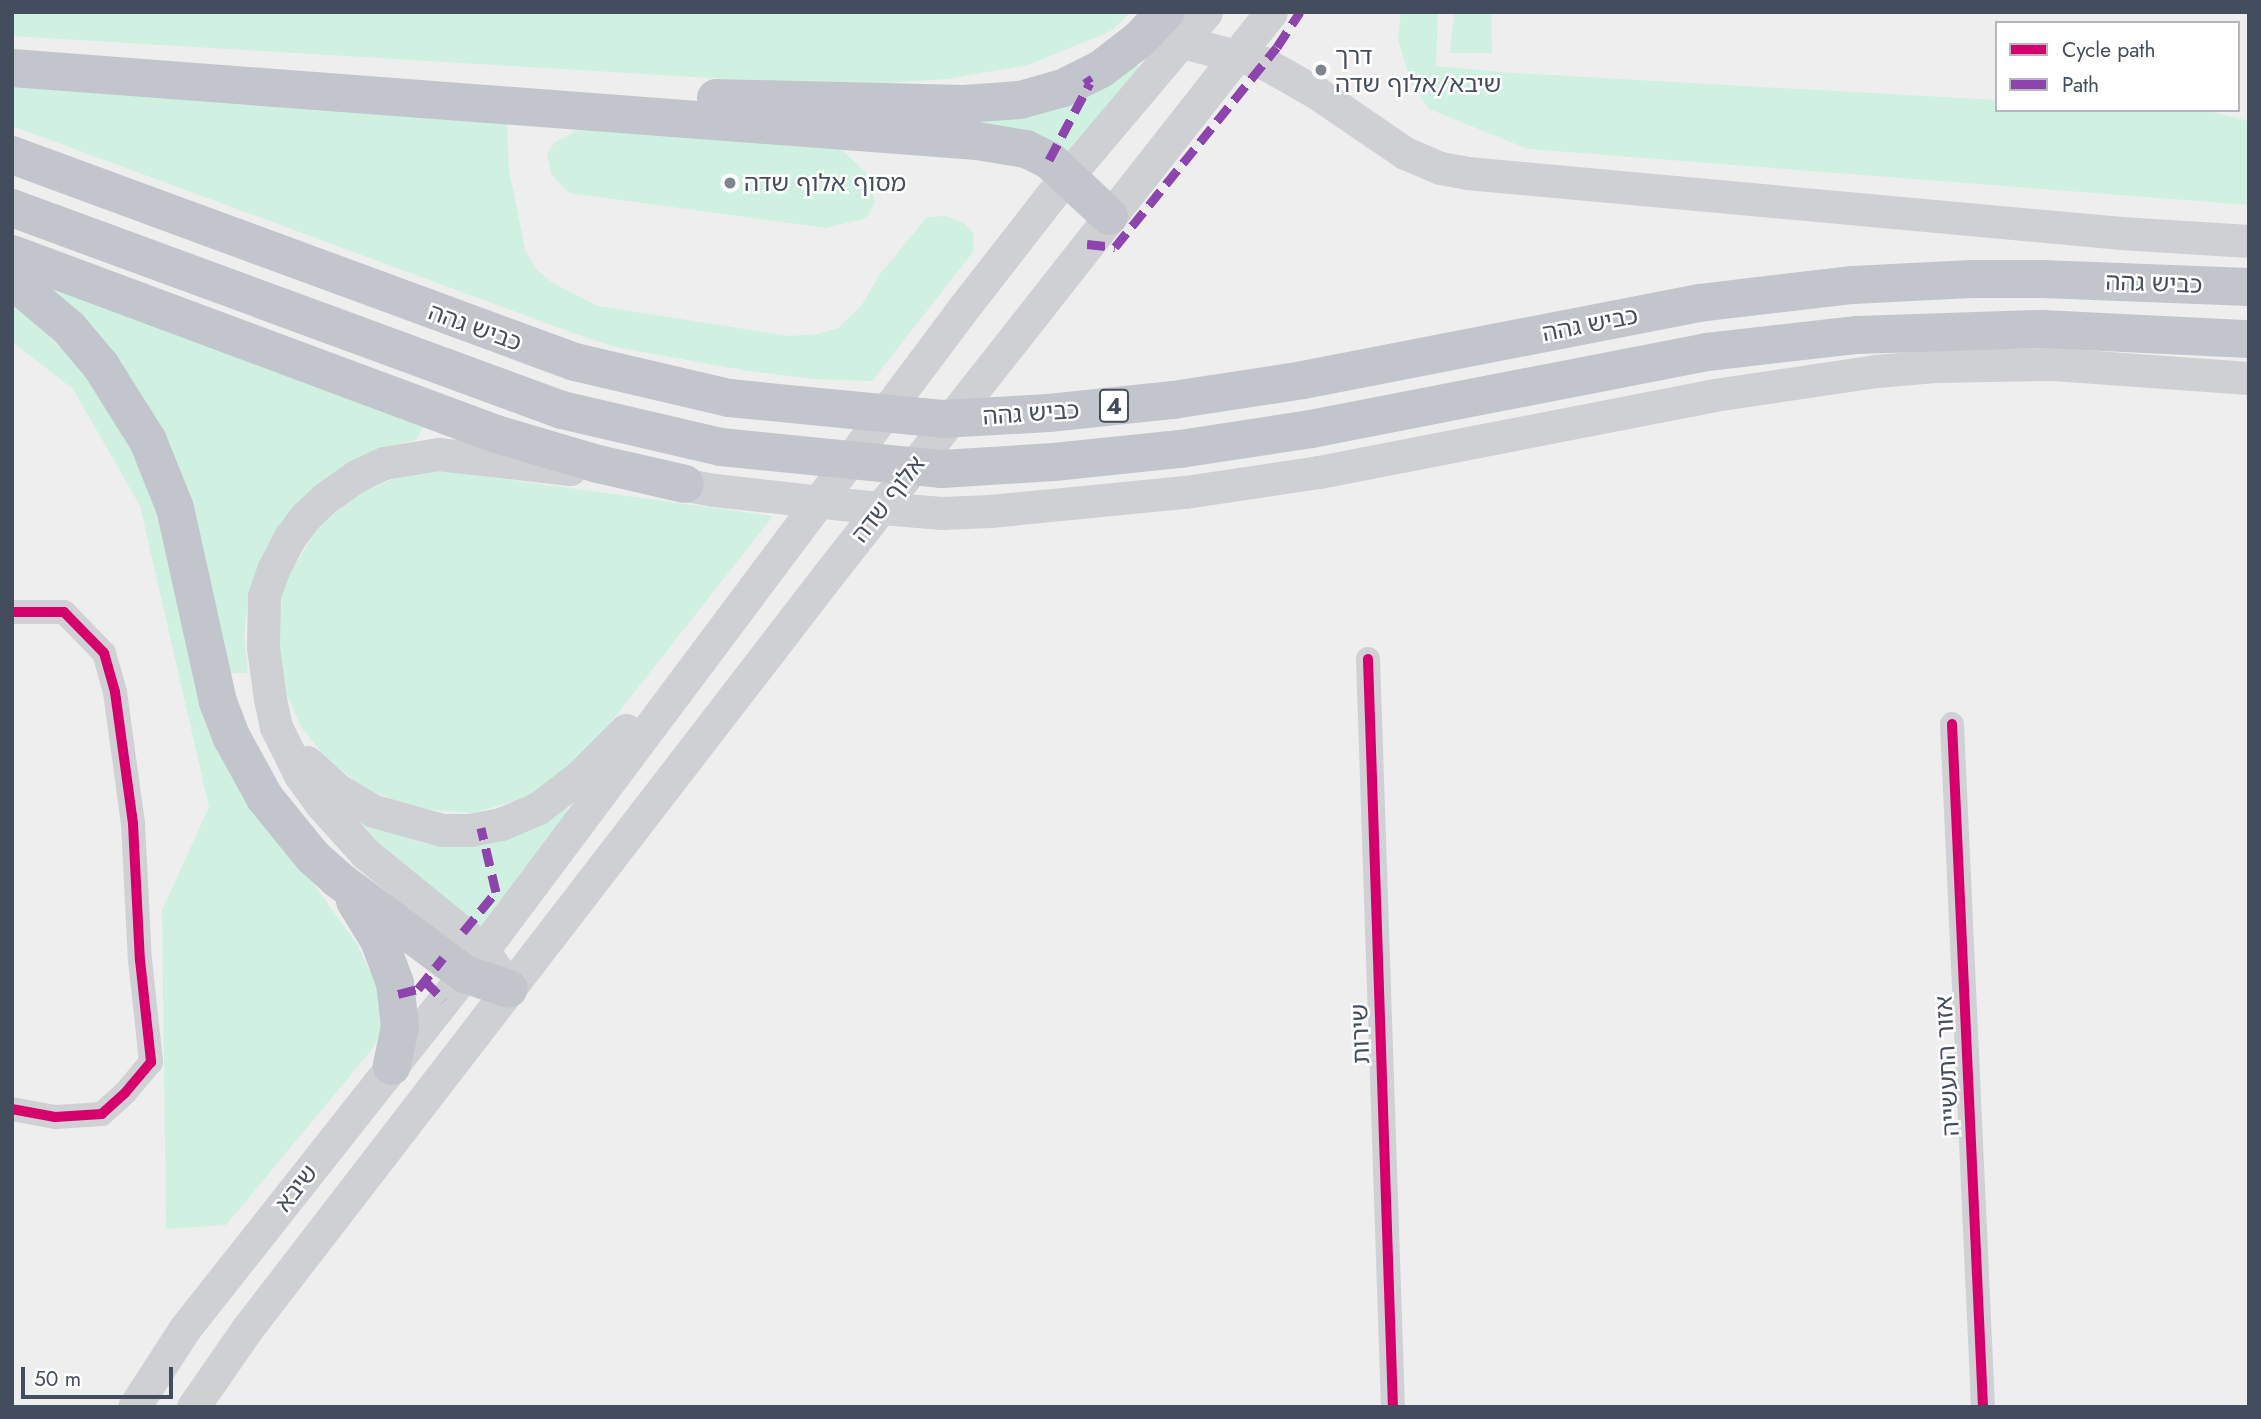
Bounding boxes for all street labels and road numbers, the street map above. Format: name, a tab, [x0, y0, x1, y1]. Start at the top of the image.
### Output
street label: כביש גהה	[2105, 267, 2203, 299]
street label: כביש גהה	[425, 297, 525, 357]
street label: כביש גהה	[1540, 301, 1640, 347]
road number: 4	[1098, 386, 1130, 426]
street label: כביש גהה	[982, 395, 1080, 431]
street label: אלוף שדה	[845, 450, 931, 548]
street label: אזור התעשייה	[1929, 995, 1965, 1137]
street label: שירות	[1345, 1003, 1375, 1065]
street label: שיבא	[269, 1159, 323, 1217]

